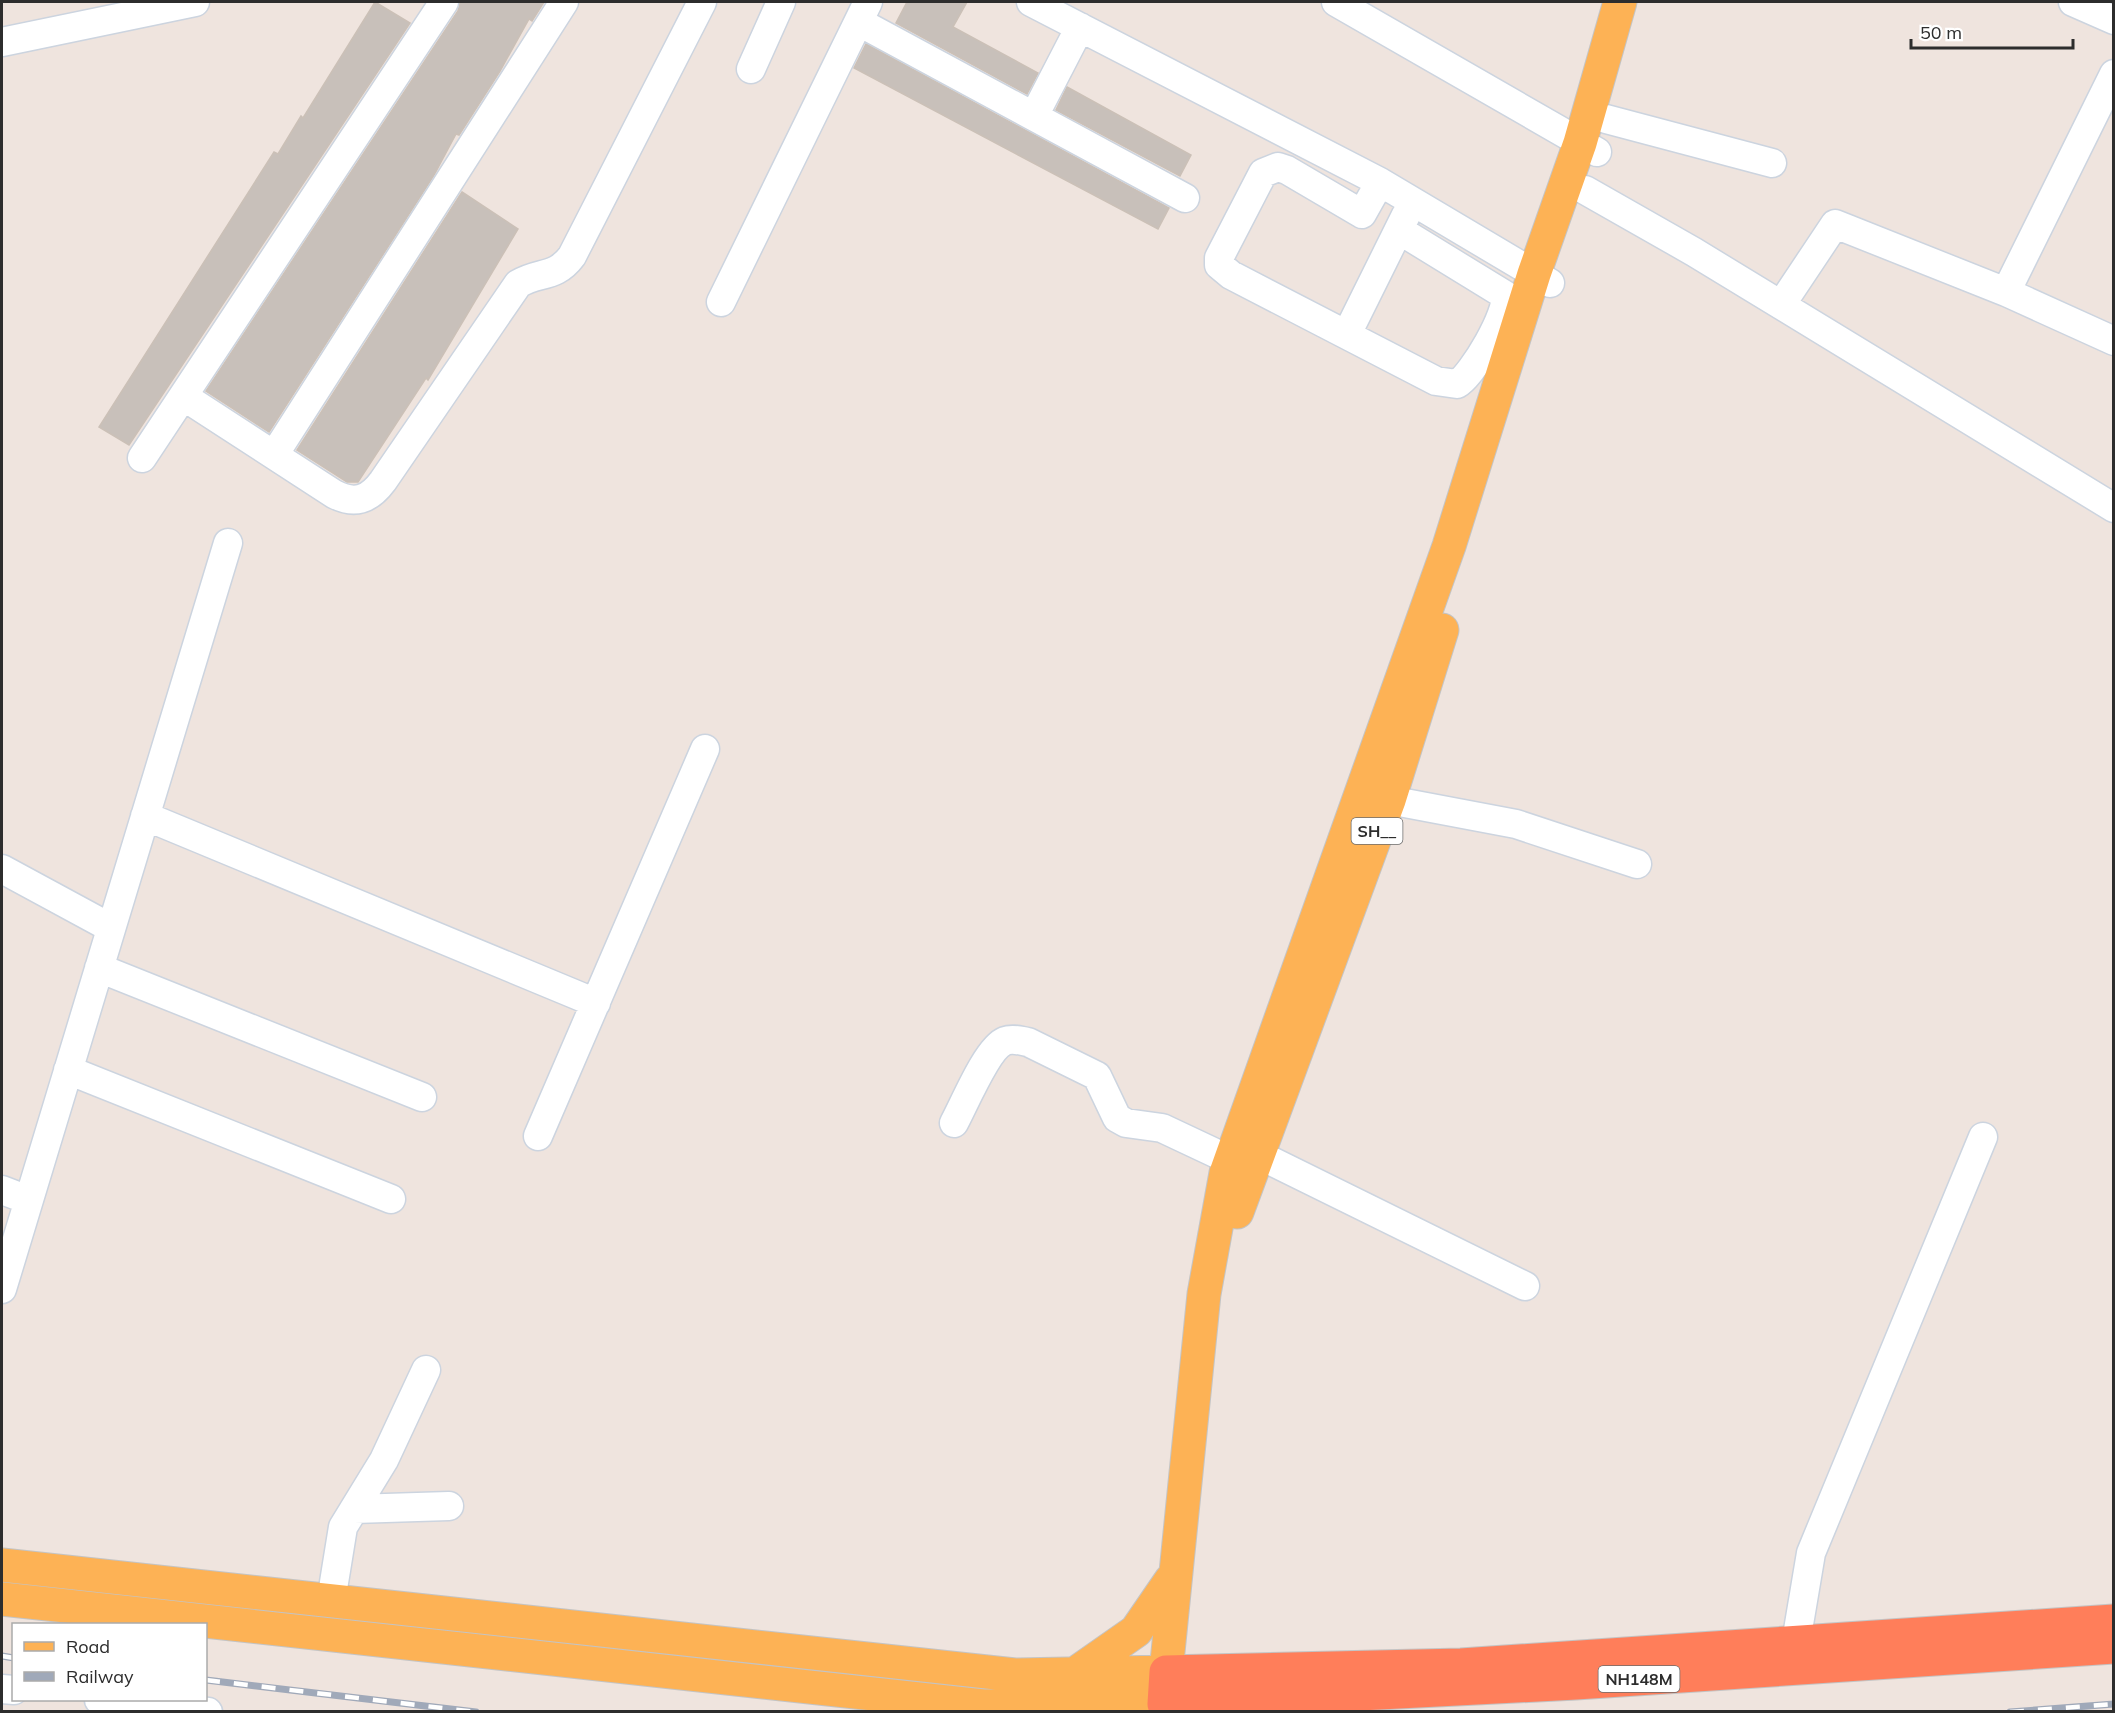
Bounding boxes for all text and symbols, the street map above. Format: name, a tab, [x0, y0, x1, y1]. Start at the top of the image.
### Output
scale bar	[1911, 12, 2073, 50]
text: 50 m	[1920, 21, 1962, 44]
road number: SH__	[1352, 818, 1402, 844]
legend	[12, 1623, 207, 1701]
text: Road	[66, 1635, 110, 1658]
text: Railway	[66, 1665, 134, 1688]
road number: NH148M	[1598, 1666, 1680, 1692]

